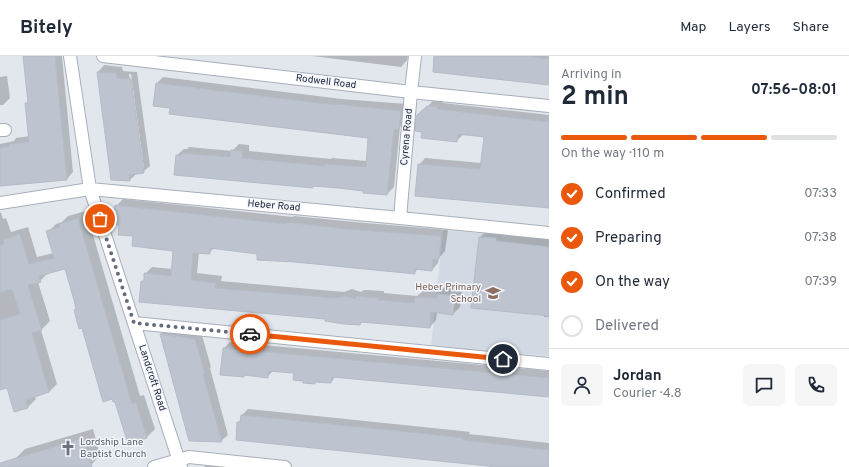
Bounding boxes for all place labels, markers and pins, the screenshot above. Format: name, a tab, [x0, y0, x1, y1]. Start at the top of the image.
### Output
pin	[83, 202, 117, 236]
place label: Heber Primary School	[415, 281, 481, 306]
school or university icon: Heber Primary School	[484, 284, 502, 302]
pin	[486, 342, 520, 376]
place label: Lordship Lane Baptist Church	[80, 436, 147, 461]
church icon: Lordship Lane Baptist Church	[59, 439, 77, 457]

